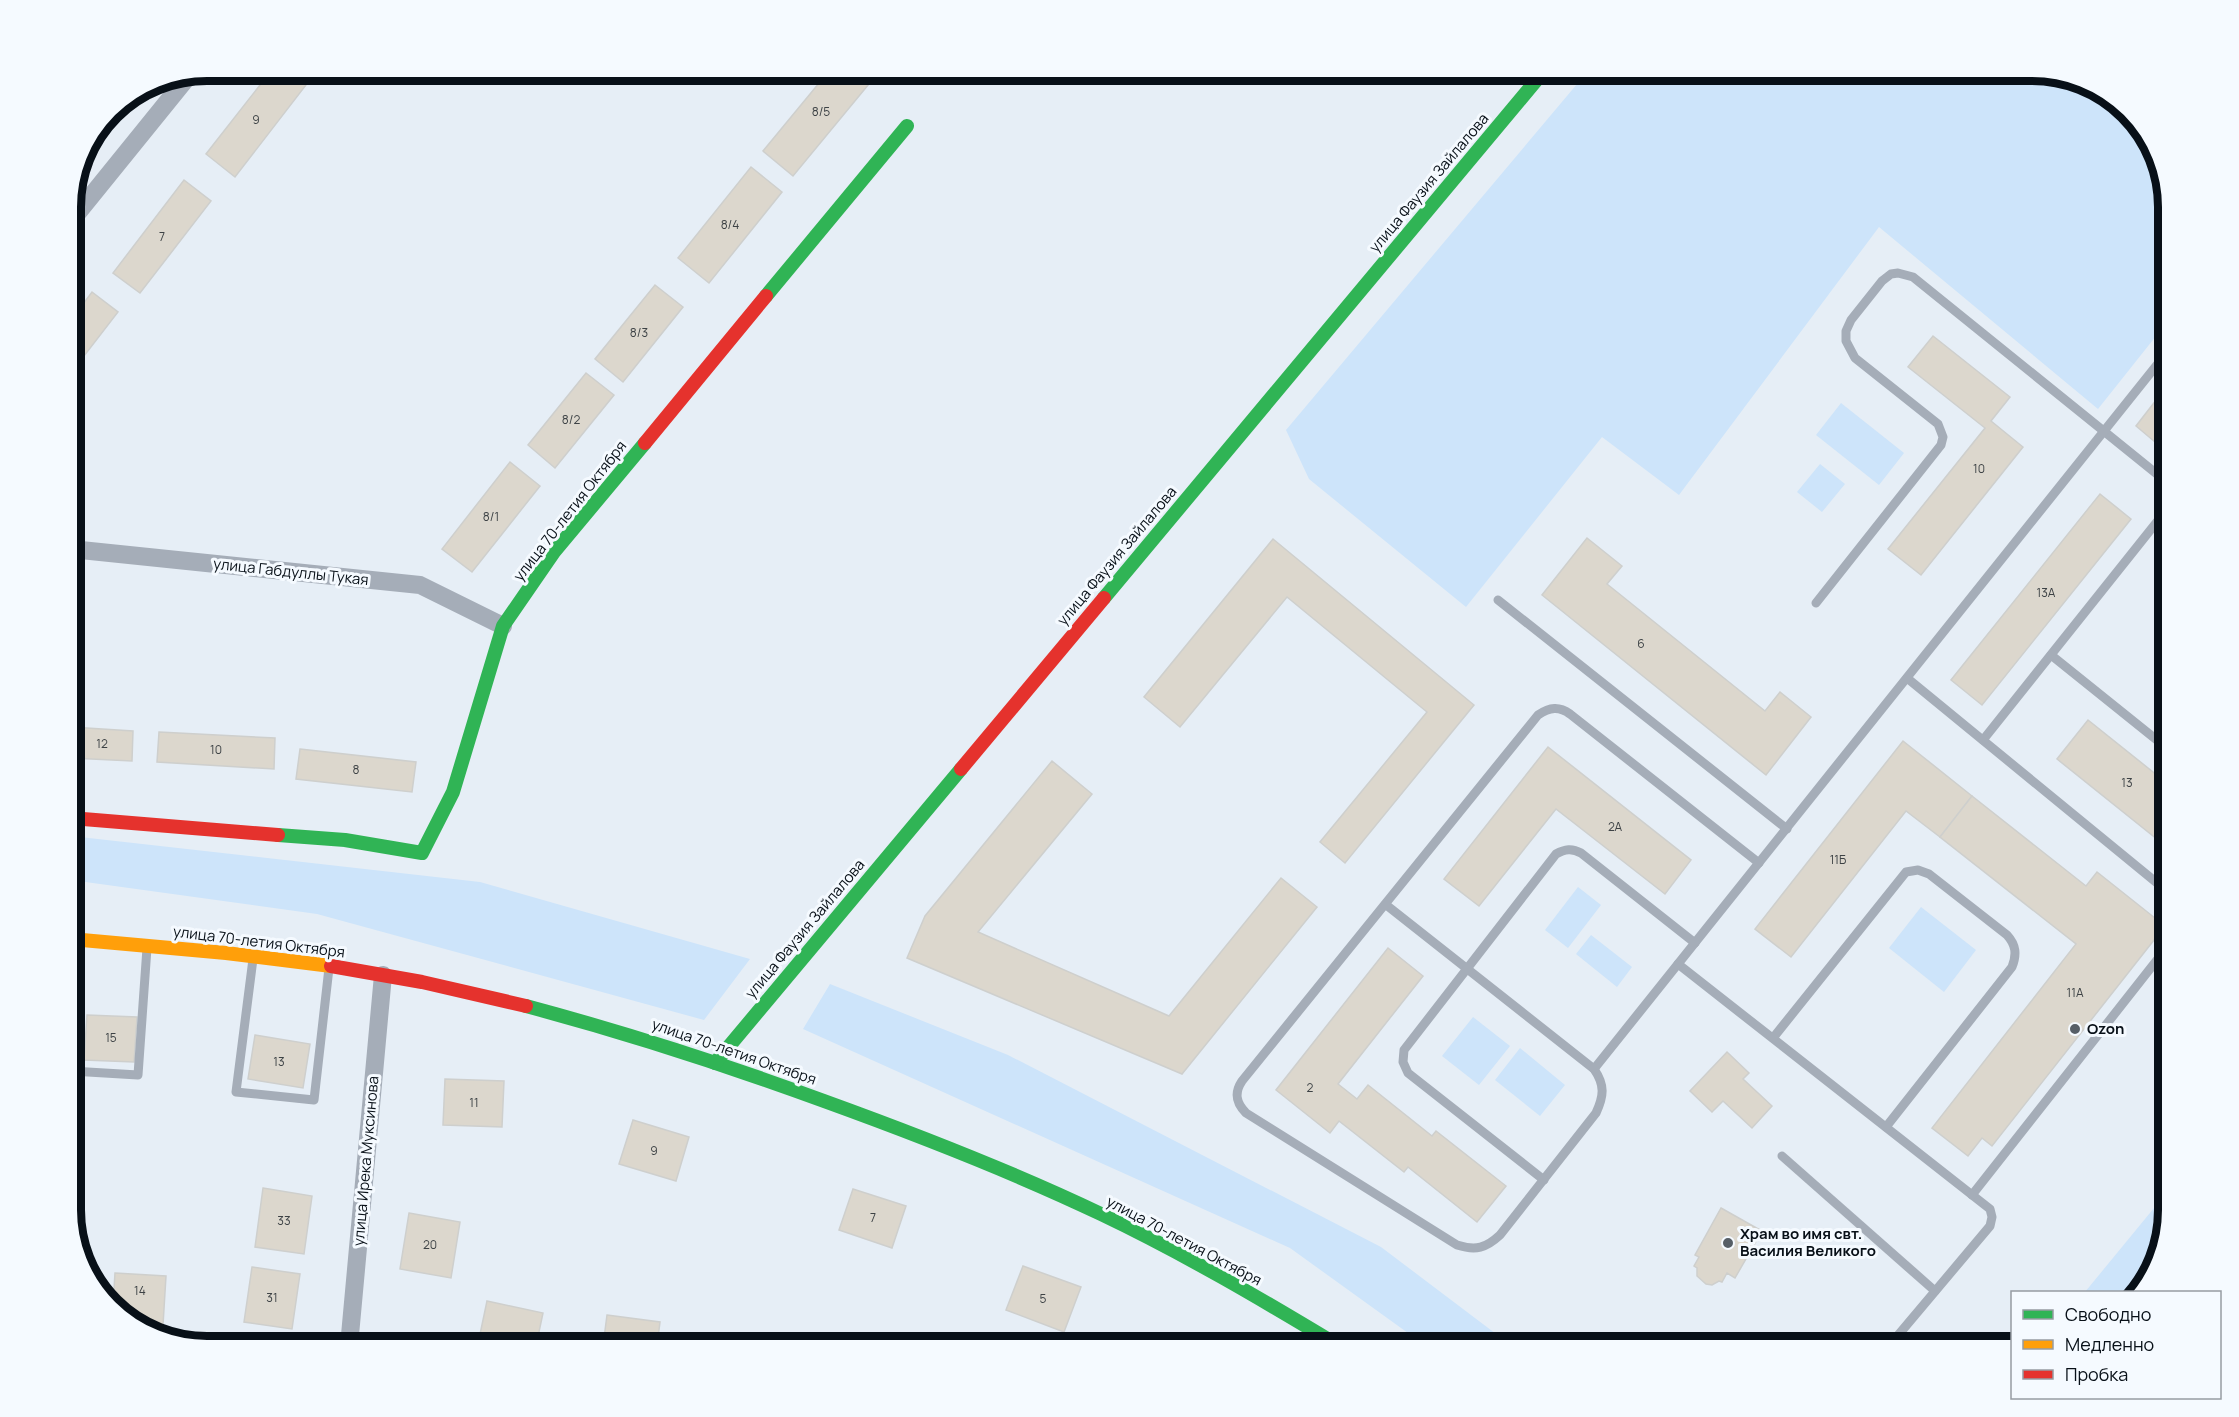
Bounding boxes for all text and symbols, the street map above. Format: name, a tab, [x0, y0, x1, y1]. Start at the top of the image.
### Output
house number: 8/5	[812, 103, 830, 120]
street label: улица Фаузия Зайлалова	[1364, 109, 1493, 257]
house number: 9	[252, 111, 260, 128]
house number: 8/4	[721, 216, 739, 233]
house number: 7	[159, 228, 165, 245]
house number: 8/3	[630, 324, 648, 341]
house number: 8/2	[562, 411, 580, 428]
street label: улица 70-летия Октября	[508, 436, 631, 585]
house number: 10	[1973, 460, 1985, 477]
street label: улица Фаузия Зайлалова	[1052, 482, 1181, 630]
house number: 8/1	[483, 508, 499, 525]
street label: улица Габдуллы Тукая	[212, 553, 370, 590]
house number: 13А	[2037, 584, 2056, 601]
house number: 6	[1637, 635, 1645, 652]
house number: 12	[96, 735, 108, 752]
house number: 10	[210, 741, 222, 758]
house number: 8	[353, 761, 360, 778]
house number: 13	[2121, 774, 2133, 791]
house number: 2А	[1608, 818, 1622, 835]
house number: 11Б	[1830, 851, 1846, 868]
street label: улица Фаузия Зайлалова	[740, 855, 869, 1003]
street label: улица 70-летия Октября	[172, 921, 346, 962]
house number: 11А	[2067, 984, 2084, 1001]
street label: улица 70-летия Октября	[649, 1013, 819, 1090]
place label: Ozon	[2087, 1018, 2124, 1039]
marker: Ozon	[2068, 1022, 2082, 1036]
house number: 15	[105, 1029, 117, 1046]
house number: 13	[273, 1053, 285, 1070]
street label: улица Ирека Муксинова	[348, 1075, 383, 1247]
house number: 2	[1307, 1079, 1314, 1096]
house number: 11	[469, 1094, 479, 1111]
house number: 9	[650, 1142, 658, 1159]
street label: улица 70-летия Октября	[1103, 1191, 1265, 1290]
house number: 7	[870, 1209, 876, 1226]
house number: 33	[277, 1212, 291, 1229]
place label: Храм во имя свт. Василия Великого	[1740, 1223, 1876, 1261]
house number: 20	[423, 1236, 437, 1253]
marker: Храм во имя свт. Василия Великого	[1721, 1236, 1735, 1250]
house number: 14	[134, 1282, 146, 1299]
house number: 31	[266, 1289, 278, 1306]
house number: 5	[1040, 1290, 1047, 1307]
legend	[2011, 1291, 2221, 1399]
text: Свободно	[2065, 1302, 2151, 1326]
text: Медленно	[2065, 1332, 2154, 1356]
text: Пробка	[2065, 1362, 2128, 1386]

